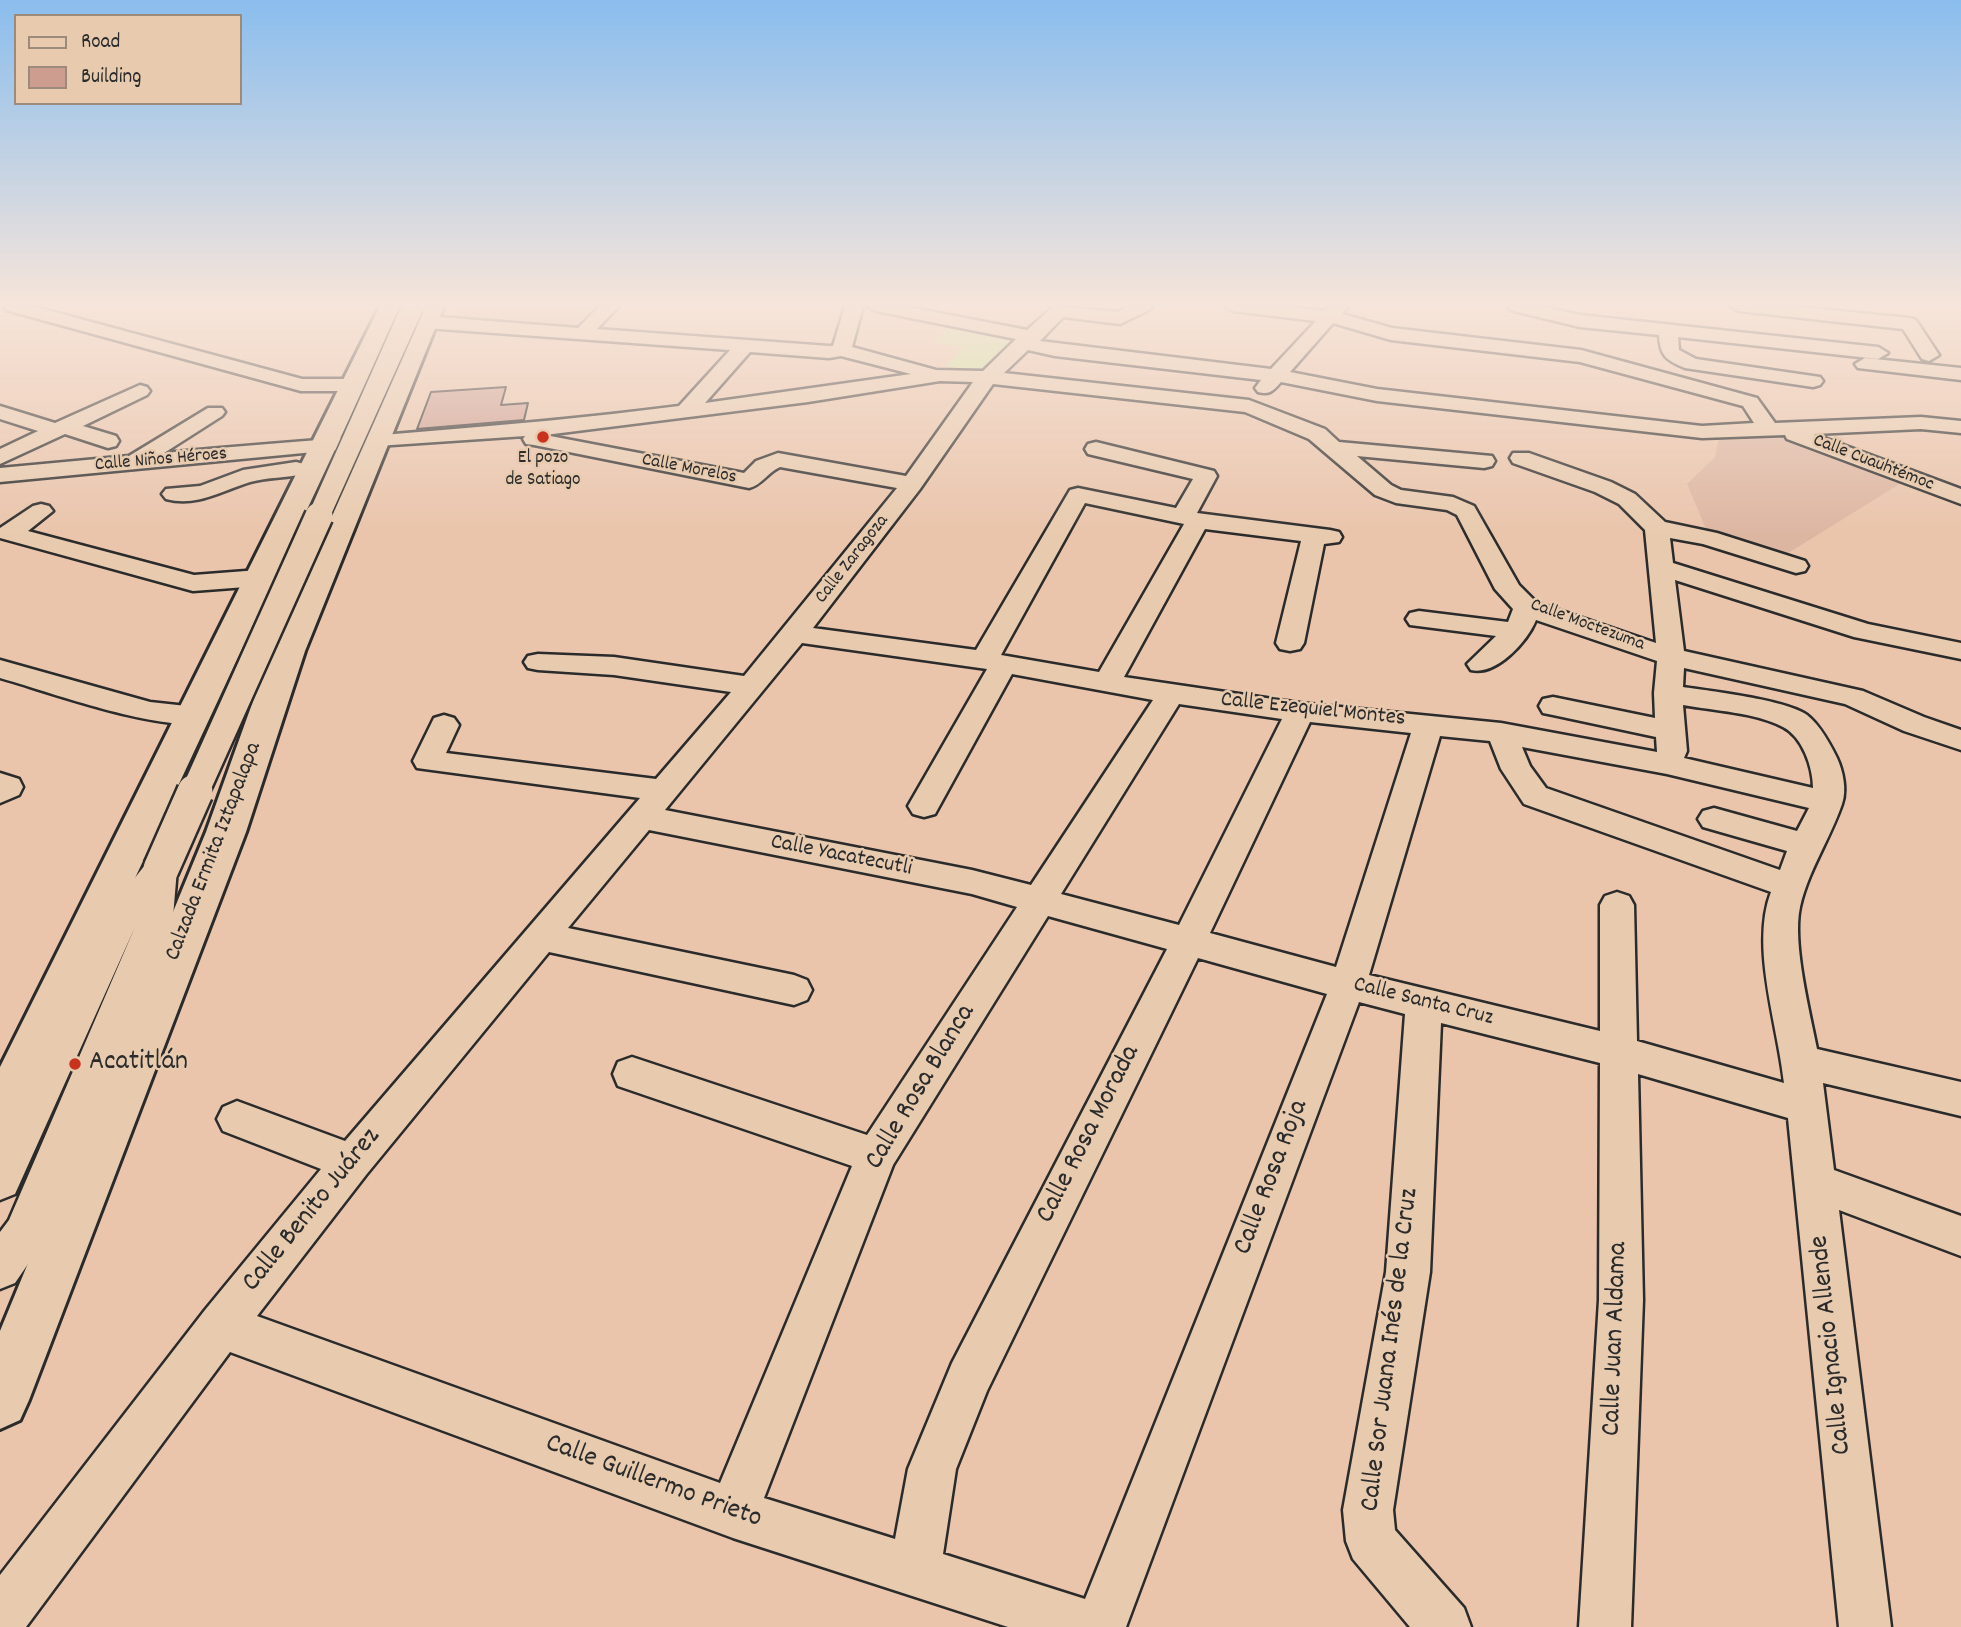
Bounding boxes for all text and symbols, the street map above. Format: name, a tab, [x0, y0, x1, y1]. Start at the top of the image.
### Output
legend	[14, 14, 242, 105]
text: Road	[81, 28, 120, 58]
text: Building	[81, 63, 141, 93]
marker: El pozo de Satiago	[535, 429, 551, 445]
street label: Calle Cuauhtémoc	[1809, 430, 1937, 498]
street label: Calle Niños Héroes	[94, 444, 228, 478]
place label: El pozo de Satiago	[505, 448, 581, 492]
street label: Calle Morelos	[640, 450, 738, 490]
street label: Calle Zaragoza	[811, 511, 895, 609]
street label: Calle Moctezuma	[1527, 595, 1647, 657]
street label: Calle Ezequiel Montes	[1219, 688, 1407, 734]
street label: Calzada Ermita Iztapalapa	[161, 739, 269, 965]
street label: Calle Yacatecutli	[768, 830, 914, 884]
street label: Calle Santa Cruz	[1350, 972, 1496, 1034]
street label: Calle Rosa Blanca	[859, 999, 985, 1177]
street label: Calle Rosa Morada	[1031, 1040, 1149, 1230]
place label: Acatitlán	[89, 1047, 188, 1081]
marker: Acatitlán	[67, 1056, 83, 1072]
street label: Calle Rosa Roja	[1228, 1096, 1318, 1260]
street label: Calle Benito Juárez	[237, 1122, 389, 1300]
street label: Calle Sor Juana Inés de la Cruz	[1355, 1186, 1429, 1514]
street label: Calle Ignacio Allende	[1805, 1234, 1861, 1456]
street label: Calle Juan Aldama	[1597, 1241, 1637, 1437]
street label: Calle Guillermo Prieto	[540, 1428, 766, 1538]

